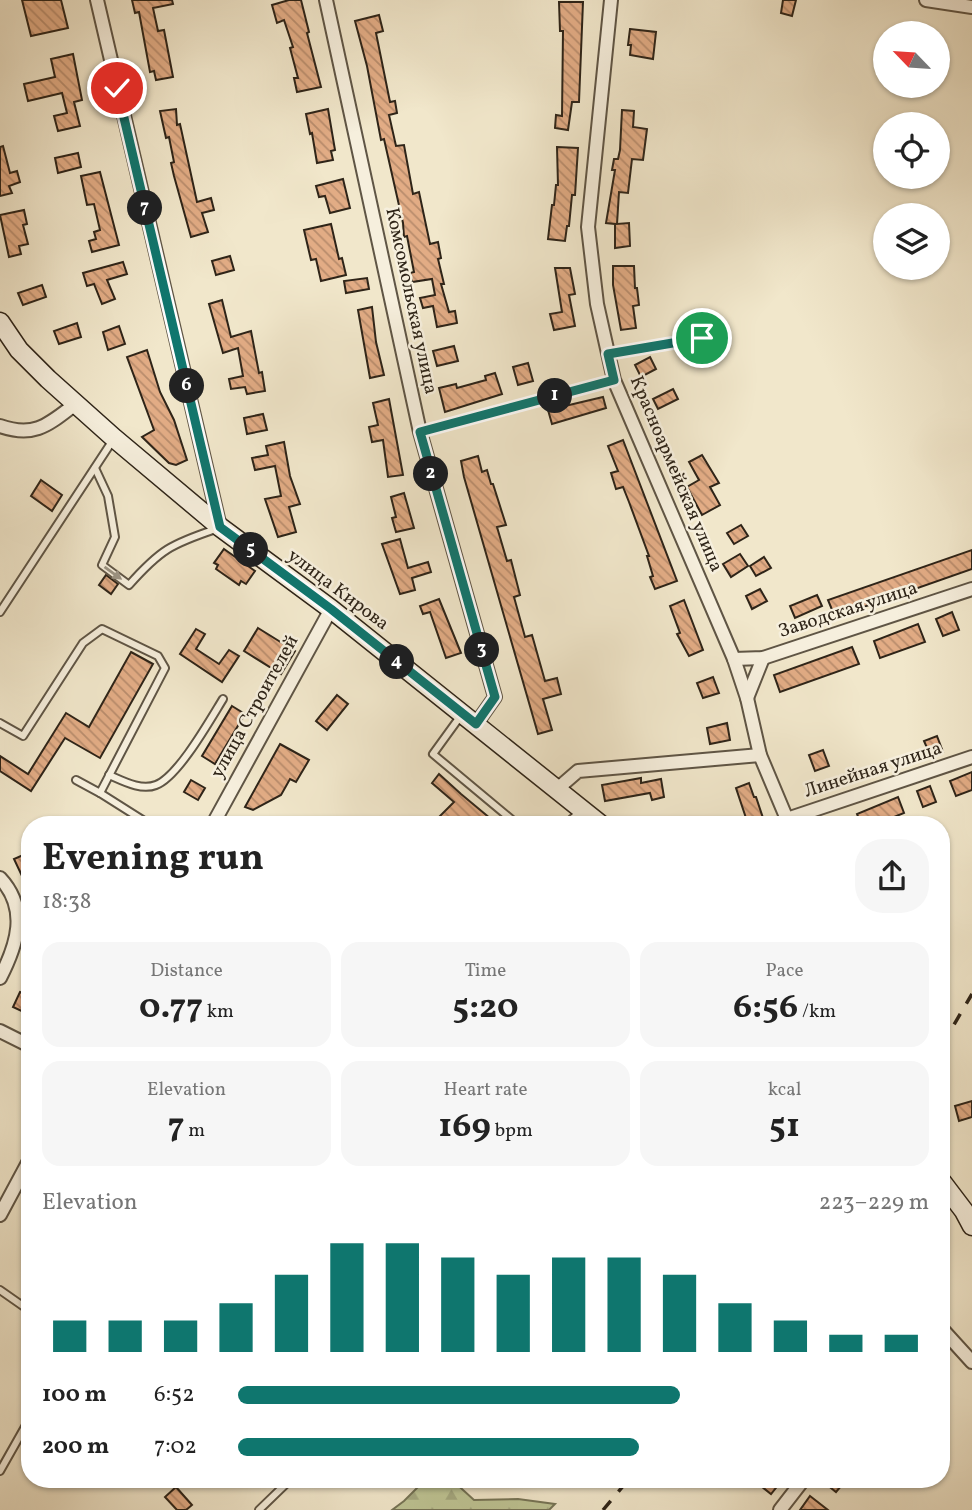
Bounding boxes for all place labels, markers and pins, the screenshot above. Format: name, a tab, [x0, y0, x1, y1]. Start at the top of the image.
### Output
pin	[87, 58, 147, 118]
pin: 7	[128, 190, 162, 226]
pin	[672, 308, 732, 368]
pin: 6	[170, 368, 204, 404]
pin: 1	[538, 378, 572, 414]
pin: 2	[414, 456, 448, 491]
pin: 5	[233, 532, 268, 568]
pin: 3	[464, 632, 500, 668]
pin: 4	[380, 644, 414, 680]

